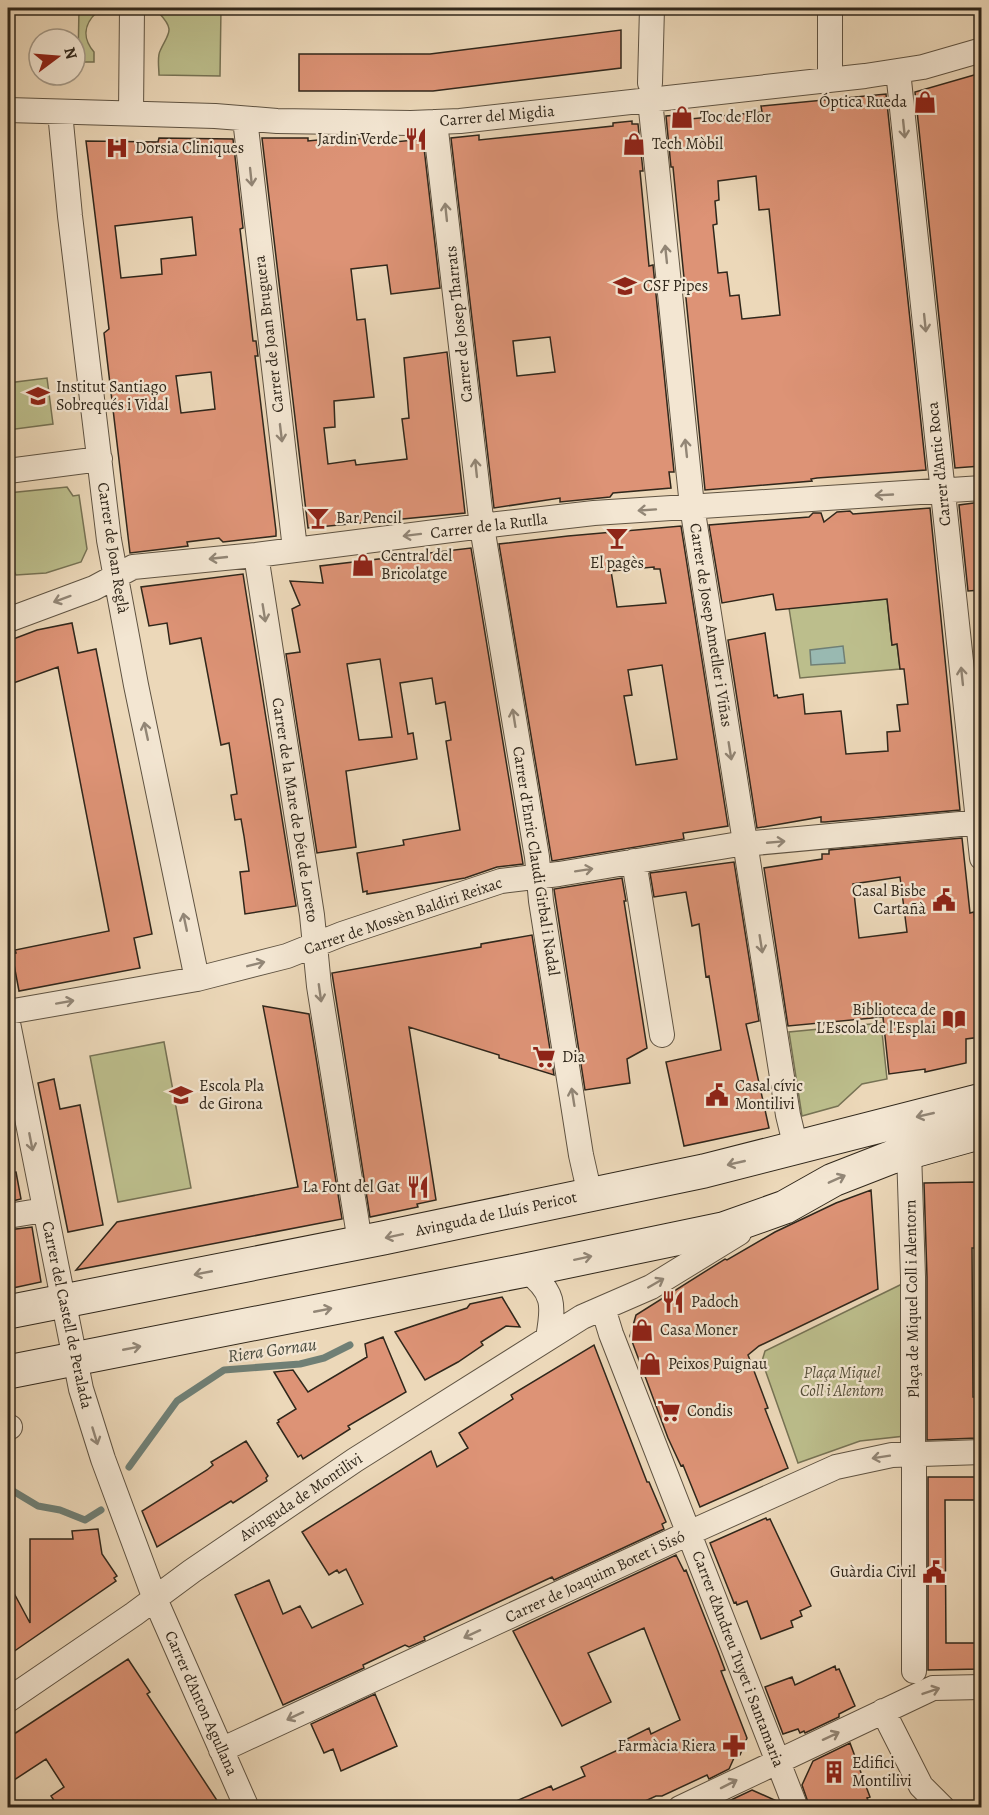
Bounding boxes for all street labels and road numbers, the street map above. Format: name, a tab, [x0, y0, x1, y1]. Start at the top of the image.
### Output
street label: Carrer del Migdia	[439, 100, 556, 132]
street label: Carrer de Josep Tharrats	[440, 245, 478, 403]
street label: Carrer de Joan Bruguera	[248, 254, 290, 414]
street label: Carrer d'Antic Roca	[921, 400, 956, 527]
street label: Carrer de Joan Reglà	[92, 481, 134, 616]
street label: Carrer de la Rutlla	[429, 508, 549, 544]
street label: Carrer de Josep Ametller i Viñas	[684, 522, 738, 728]
street label: Carrer de la Mare de Déu de Loreto	[266, 696, 324, 924]
street label: Carrer d'Enric Claudi Girbal i Nadal	[507, 745, 565, 977]
street label: Carrer de Mossèn Baldiri Reixac	[301, 872, 505, 960]
street label: Avinguda de Lluís Pericot	[412, 1186, 579, 1242]
street label: Plaça de Miquel Coll i Alentorn	[899, 1199, 925, 1399]
street label: Carrer del Castell de Peralada	[36, 1219, 98, 1411]
street label: Avinguda de Montilivi	[234, 1448, 367, 1547]
street label: Carrer de Joaquim Botet i Sisó	[502, 1526, 689, 1628]
street label: Carrer d'Andreu Tuyet i Santamaria	[686, 1548, 790, 1771]
street label: Carrer d'Anton Agullana	[159, 1627, 243, 1779]

